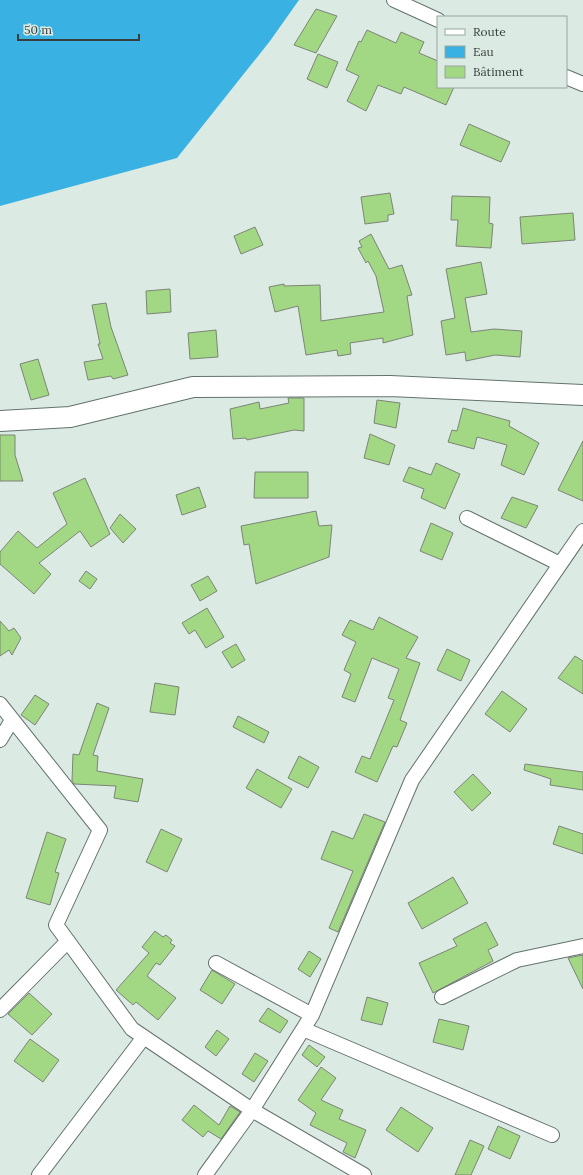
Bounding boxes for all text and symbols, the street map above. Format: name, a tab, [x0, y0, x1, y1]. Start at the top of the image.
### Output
scale bar	[18, 16, 139, 42]
legend	[437, 16, 567, 88]
text: 50 m	[24, 22, 52, 37]
text: Route	[473, 24, 506, 39]
text: Eau	[473, 44, 494, 59]
text: Bâtiment	[473, 64, 524, 79]

